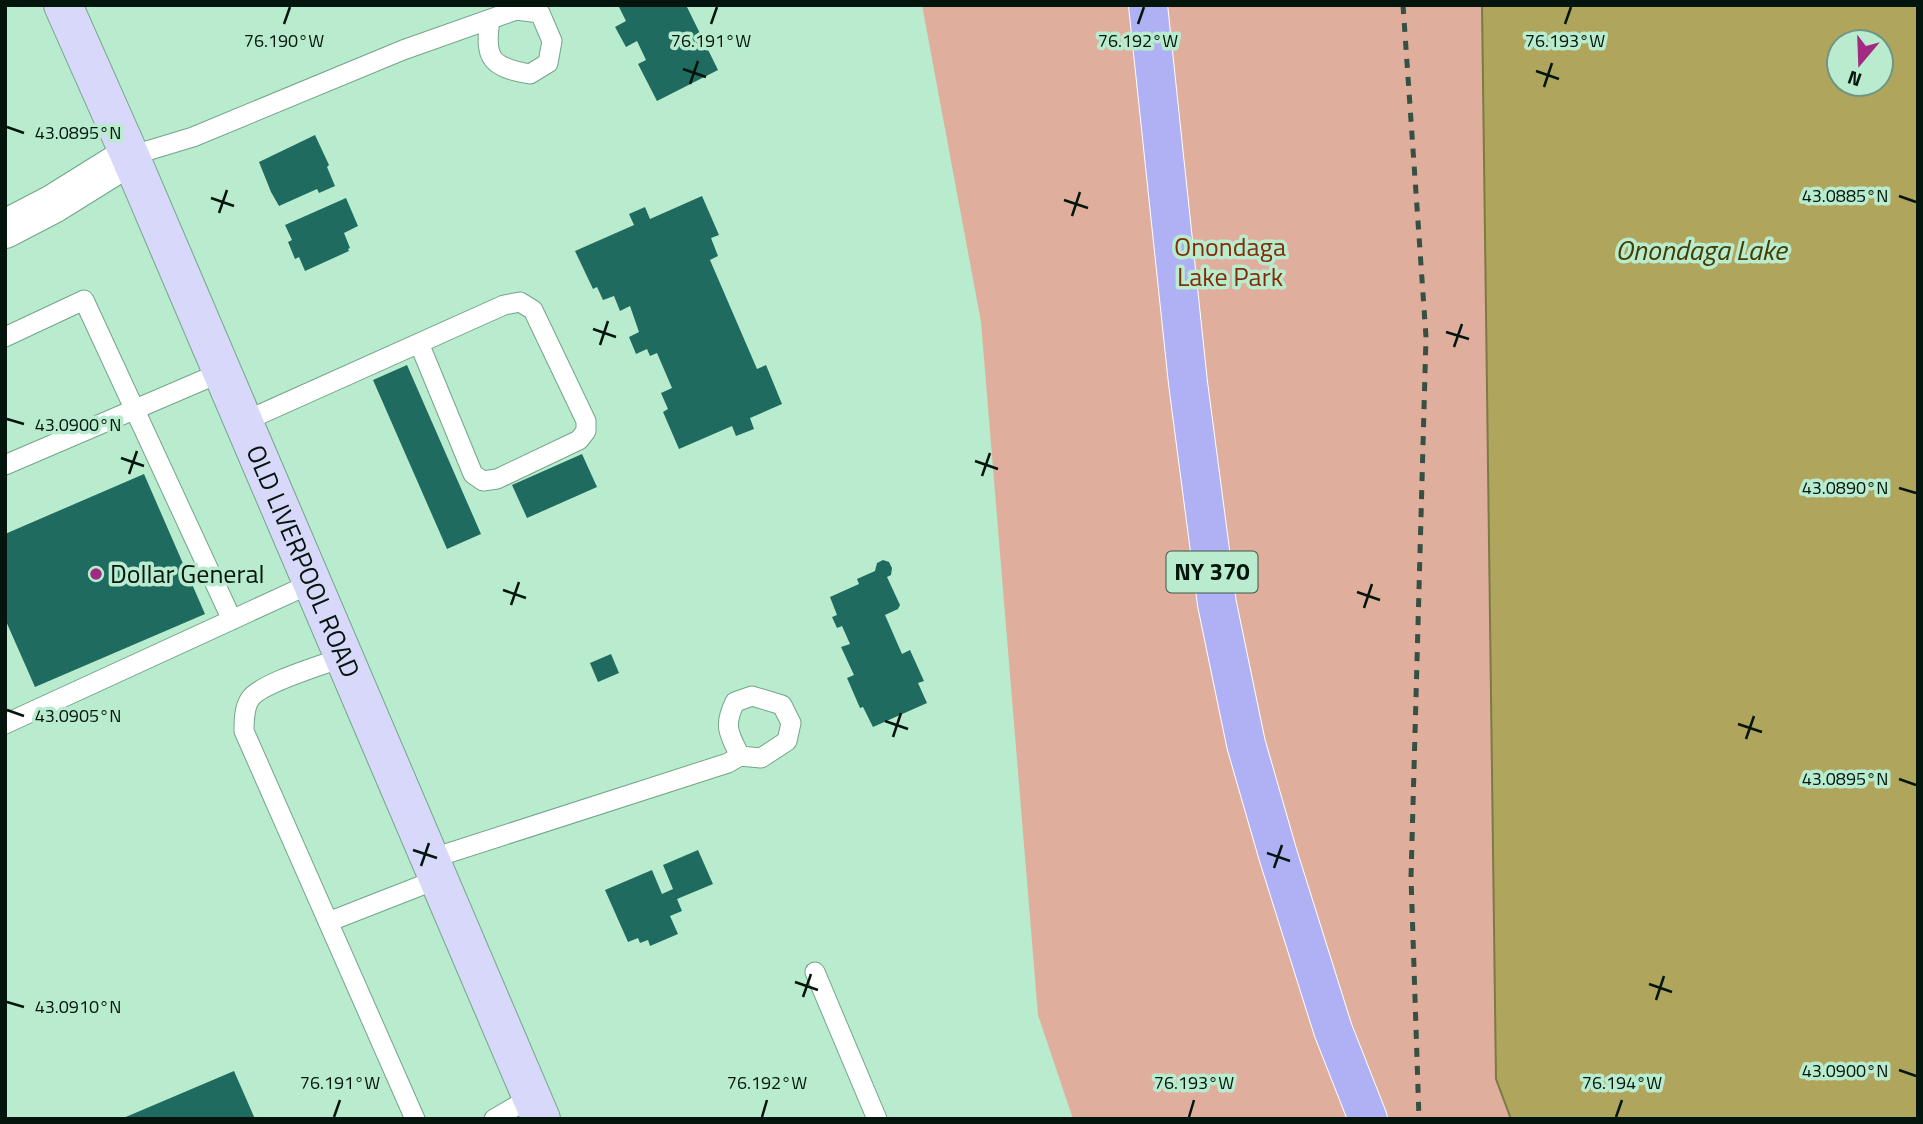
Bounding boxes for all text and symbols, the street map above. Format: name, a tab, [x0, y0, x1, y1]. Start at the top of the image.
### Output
text: 76.190°W	[244, 27, 324, 54]
text: 76.191°W	[671, 27, 751, 54]
text: 76.192°W	[1098, 27, 1178, 54]
text: 76.193°W	[1525, 27, 1605, 54]
north arrow	[1825, 28, 1895, 98]
text: N	[1843, 64, 1865, 95]
text: 43.0895°N	[35, 119, 121, 146]
text: 43.0885°N	[1802, 182, 1888, 209]
park label: Onondaga Lake Park	[1174, 227, 1286, 296]
water label: Onondaga Lake	[1615, 228, 1789, 271]
text: 43.0900°N	[35, 411, 121, 438]
street label: OLD LIVERPOOL ROAD	[237, 439, 370, 684]
text: 43.0890°N	[1802, 474, 1888, 501]
road number: NY 370	[1166, 552, 1258, 592]
place label: Dollar General	[110, 554, 265, 593]
marker: Dollar General	[88, 566, 104, 582]
text: 43.0905°N	[35, 702, 121, 729]
text: 43.0895°N	[1802, 765, 1888, 792]
text: 43.0910°N	[35, 993, 121, 1020]
text: 43.0900°N	[1802, 1057, 1888, 1084]
text: 76.191°W	[300, 1069, 380, 1096]
text: 76.192°W	[727, 1069, 807, 1096]
text: 76.193°W	[1154, 1069, 1234, 1096]
text: 76.194°W	[1582, 1069, 1662, 1096]

